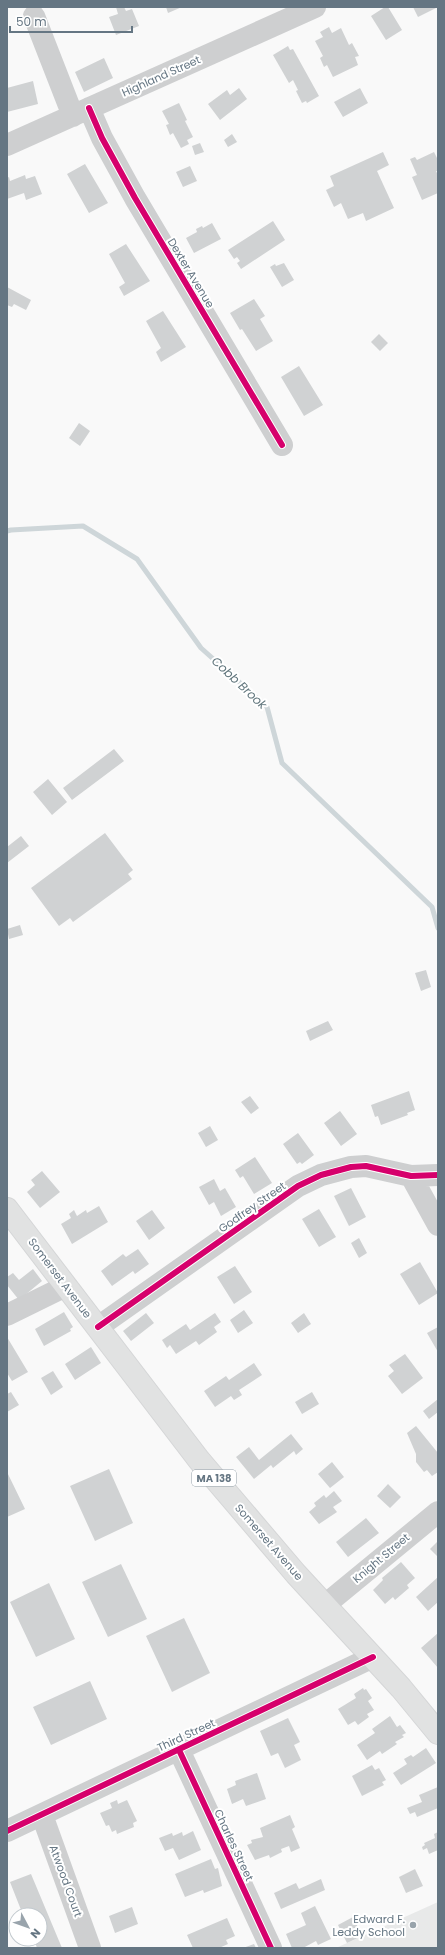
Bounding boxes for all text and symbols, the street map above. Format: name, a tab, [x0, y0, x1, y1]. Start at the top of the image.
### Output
scale bar	[10, 8, 132, 34]
text: 50 m	[16, 13, 47, 30]
street label: Highland Street	[119, 51, 203, 101]
street label: Dexter Avenue	[164, 235, 218, 311]
water label: Cobb Brook	[208, 653, 271, 713]
street label: Godfrey Street	[215, 1178, 289, 1236]
street label: Somerset Avenue	[25, 1235, 96, 1322]
road number: MA 138	[192, 1470, 236, 1486]
street label: Somerset Avenue	[231, 1500, 307, 1584]
street label: Knight Street	[349, 1529, 413, 1587]
street label: Third Street	[154, 1715, 218, 1755]
street label: Charles Street	[210, 1807, 258, 1883]
street label: Atwood Court	[46, 1843, 86, 1919]
north arrow	[8, 1907, 48, 1947]
place label: Edward F. Leddy School	[332, 1911, 405, 1940]
marker: Edward F. Leddy School	[408, 1920, 418, 1930]
text: N	[27, 1925, 44, 1942]

